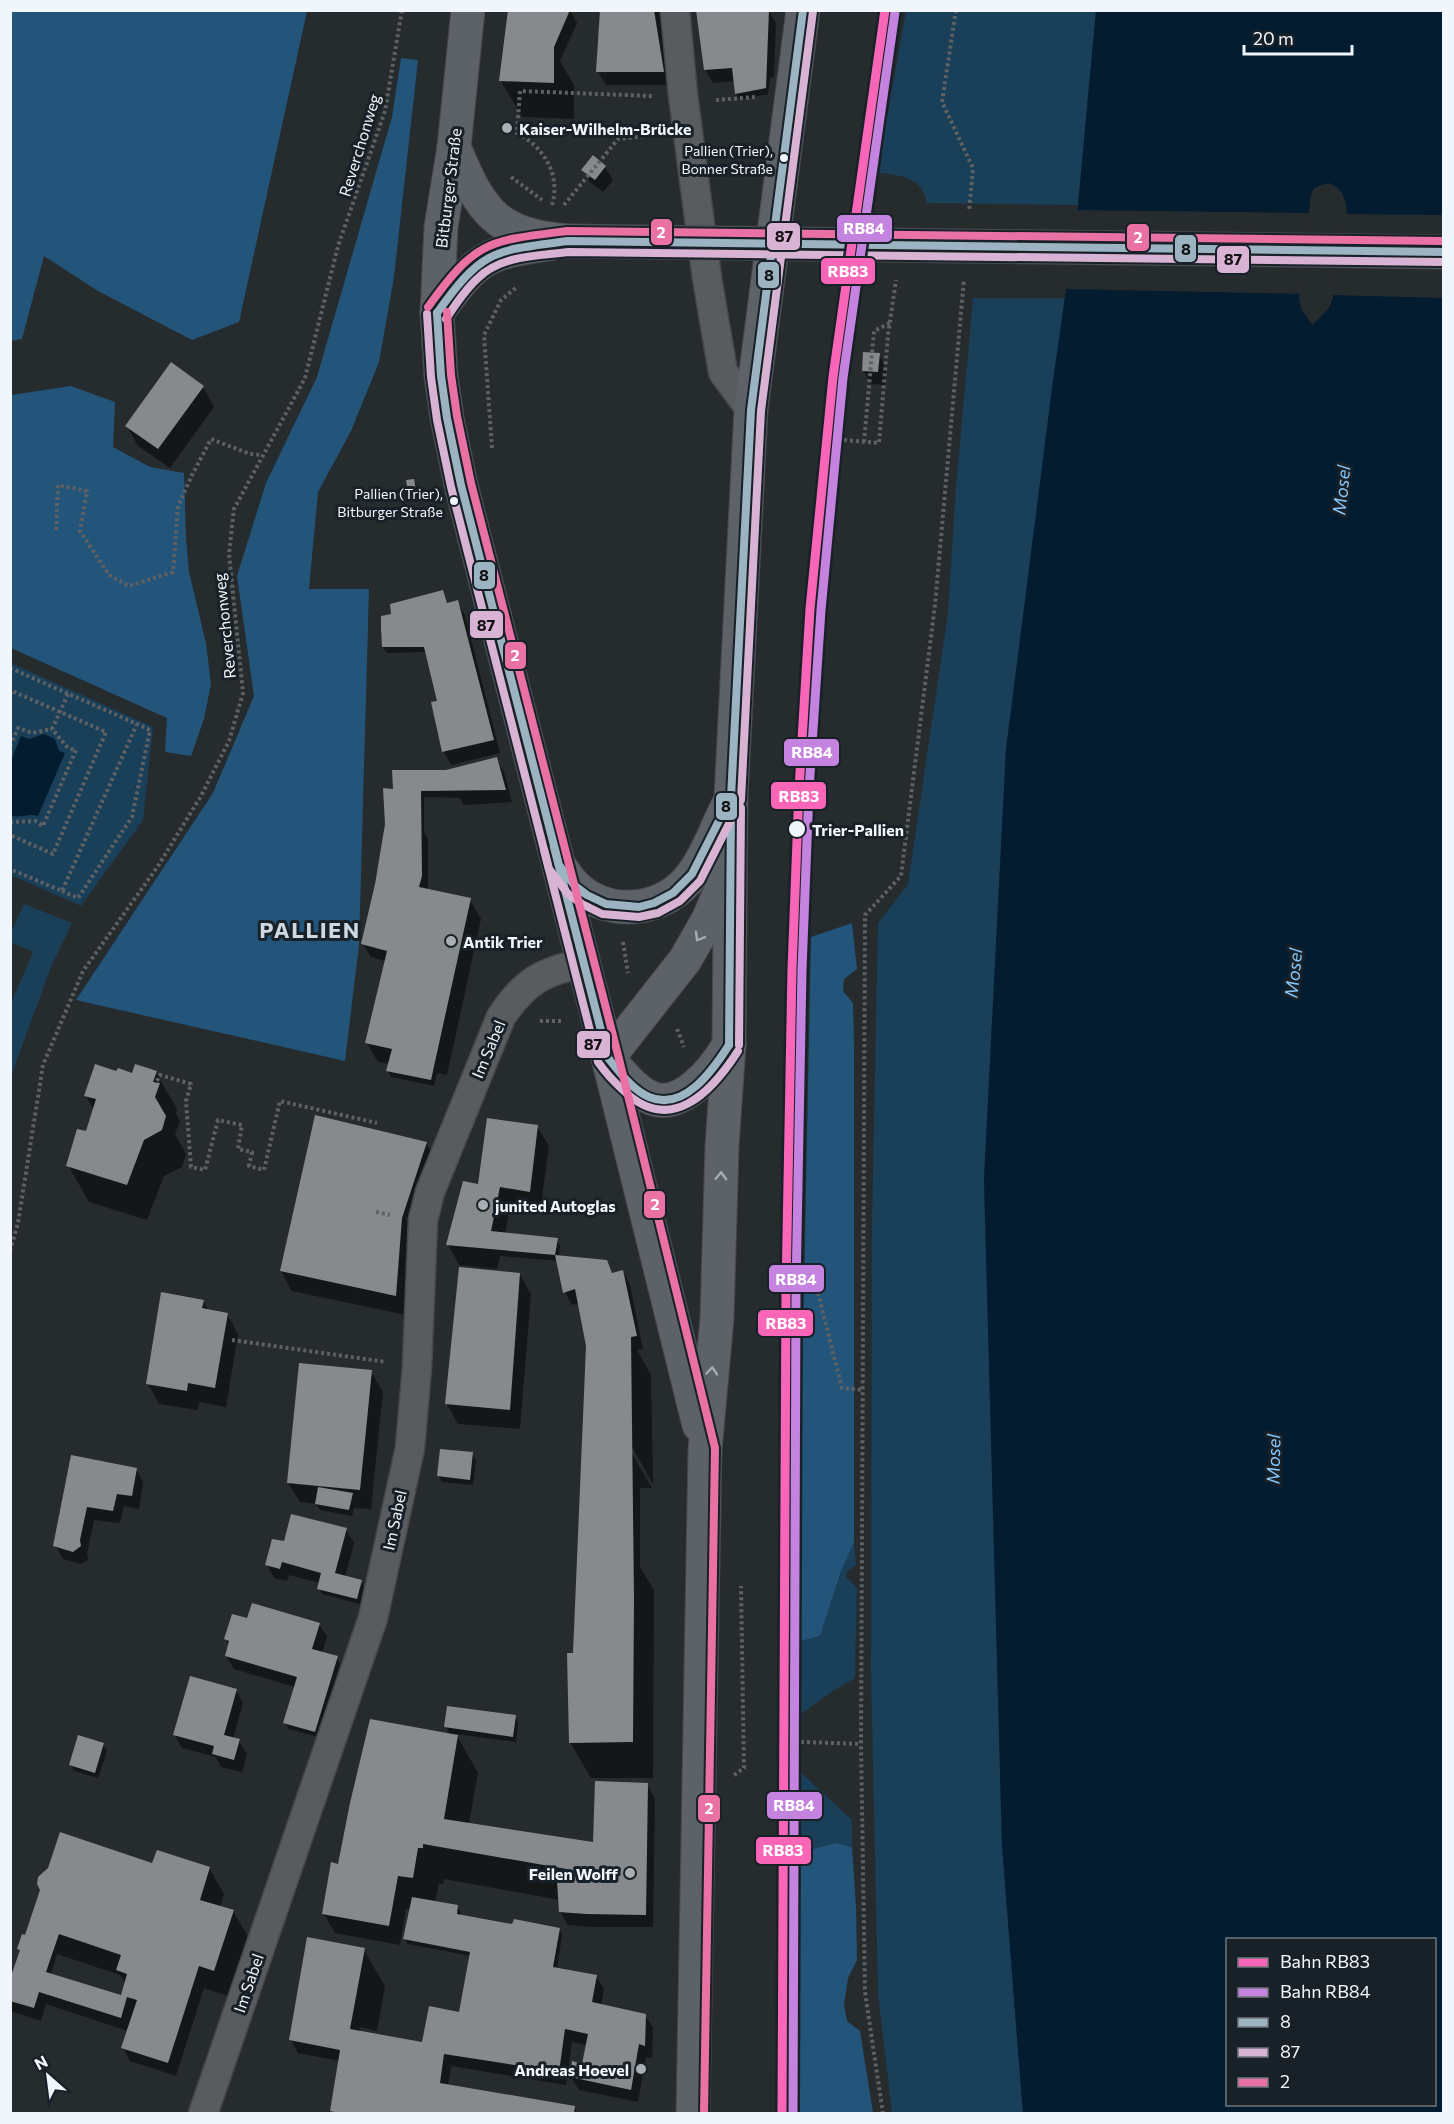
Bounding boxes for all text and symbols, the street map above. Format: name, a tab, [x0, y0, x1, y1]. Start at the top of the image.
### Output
scale bar	[1244, 18, 1352, 56]
text: 20 m	[1253, 27, 1294, 49]
street label: Reverchonweg	[334, 91, 384, 199]
place label: Kaiser-Wilhelm-Brücke	[519, 119, 691, 138]
marker: Kaiser-Wilhelm-Brücke	[500, 121, 514, 135]
street label: Bitburger Straße	[431, 127, 465, 249]
place label: Pallien (Trier), Bonner Straße	[681, 142, 773, 177]
marker: Pallien (Trier), Bonner Straße	[778, 152, 790, 164]
line badge: RB84	[836, 214, 893, 243]
line badge: 2	[650, 218, 673, 246]
text: RB84	[843, 218, 885, 237]
text: 2	[656, 222, 666, 241]
line badge: 87	[766, 222, 801, 251]
line badge: 2	[1126, 223, 1150, 252]
text: 87	[775, 226, 793, 245]
text: 2	[1133, 227, 1143, 246]
line badge: 8	[1174, 234, 1197, 263]
text: 8	[1181, 239, 1191, 258]
line badge: 87	[1216, 245, 1250, 274]
text: 87	[1224, 249, 1242, 268]
line badge: RB83	[820, 257, 876, 285]
line badge: 8	[757, 261, 780, 289]
text: RB83	[828, 261, 868, 280]
text: 8	[764, 265, 774, 284]
water label: Mosel	[1327, 464, 1355, 516]
place label: Pallien (Trier), Bitburger Straße	[337, 485, 443, 520]
marker: Pallien (Trier), Bitburger Straße	[448, 495, 460, 507]
line badge: 8	[473, 561, 496, 590]
text: 8	[479, 565, 489, 584]
street label: Reverchonweg	[209, 572, 239, 680]
line badge: 87	[469, 610, 504, 639]
text: 87	[477, 615, 495, 634]
line badge: 2	[504, 641, 527, 670]
text: 2	[510, 645, 520, 664]
line badge: RB84	[783, 738, 840, 767]
text: RB84	[791, 742, 833, 761]
line badge: RB83	[770, 781, 827, 810]
text: RB83	[779, 786, 819, 805]
line badge: 8	[715, 792, 738, 821]
text: 8	[721, 796, 731, 815]
marker: Trier-Pallien	[787, 819, 807, 839]
place label: Trier-Pallien	[812, 820, 904, 839]
district label: PALLIEN	[259, 916, 361, 943]
one-way arrow	[695, 930, 706, 941]
place label: Antik Trier	[463, 932, 543, 951]
marker: Antik Trier	[444, 934, 458, 948]
water label: Mosel	[1279, 947, 1307, 999]
street label: Im Sabel	[467, 1017, 509, 1081]
line badge: 87	[576, 1030, 611, 1059]
text: 87	[584, 1034, 602, 1053]
one-way arrow	[715, 1172, 727, 1181]
line badge: 2	[643, 1190, 666, 1219]
text: 2	[650, 1194, 660, 1213]
place label: junited Autoglas	[494, 1196, 616, 1215]
marker: junited Autoglas	[476, 1198, 490, 1212]
line badge: RB84	[768, 1264, 825, 1293]
text: RB84	[775, 1269, 817, 1288]
line badge: RB83	[757, 1309, 814, 1337]
text: RB83	[766, 1313, 806, 1332]
one-way arrow	[706, 1367, 719, 1376]
water label: Mosel	[1262, 1433, 1284, 1484]
street label: Im Sabel	[378, 1488, 410, 1552]
line badge: RB84	[766, 1791, 823, 1820]
line badge: 2	[697, 1794, 721, 1823]
text: RB84	[773, 1795, 815, 1814]
text: 2	[704, 1798, 714, 1817]
line badge: RB83	[755, 1836, 812, 1865]
text: RB83	[763, 1840, 803, 1859]
place label: Feilen Wolff	[529, 1864, 618, 1883]
marker: Feilen Wolff	[623, 1866, 637, 1880]
legend	[1226, 1938, 1436, 2106]
text: Bahn RB83	[1280, 1950, 1370, 1972]
street label: Im Sabel	[229, 1951, 267, 2015]
text: Bahn RB84	[1280, 1980, 1371, 2002]
text: 8	[1280, 2010, 1291, 2032]
text: 87	[1280, 2040, 1300, 2062]
north arrow	[18, 2046, 78, 2106]
text: N	[31, 2051, 50, 2074]
place label: Andreas Hoevel	[514, 2060, 629, 2079]
marker: Andreas Hoevel	[634, 2062, 648, 2076]
text: 2	[1280, 2070, 1290, 2092]

